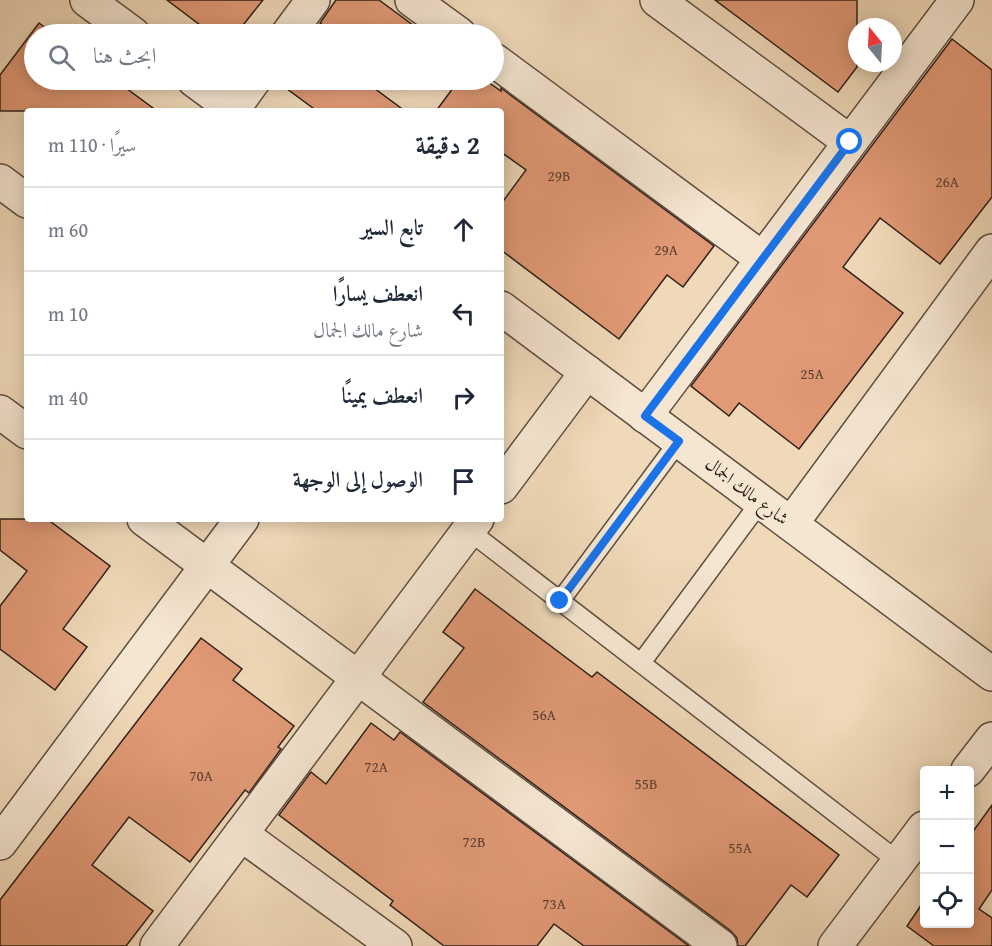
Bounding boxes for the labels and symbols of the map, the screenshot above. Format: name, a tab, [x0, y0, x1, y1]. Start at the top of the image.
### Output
north arrow	[848, 18, 902, 72]
route start	[836, 128, 862, 154]
house number: 29B	[548, 165, 570, 186]
house number: 26A	[935, 171, 959, 192]
house number: 29A	[654, 239, 678, 260]
house number: 25A	[800, 363, 824, 384]
street label: شارع مالك الجمال	[698, 450, 795, 533]
route end	[546, 587, 572, 613]
house number: 56A	[532, 704, 556, 725]
house number: 72A	[364, 756, 388, 777]
house number: 70A	[189, 765, 213, 786]
house number: 55B	[635, 773, 657, 794]
house number: 72B	[463, 831, 485, 852]
house number: 55A	[728, 837, 752, 858]
house number: 73A	[542, 893, 566, 914]

